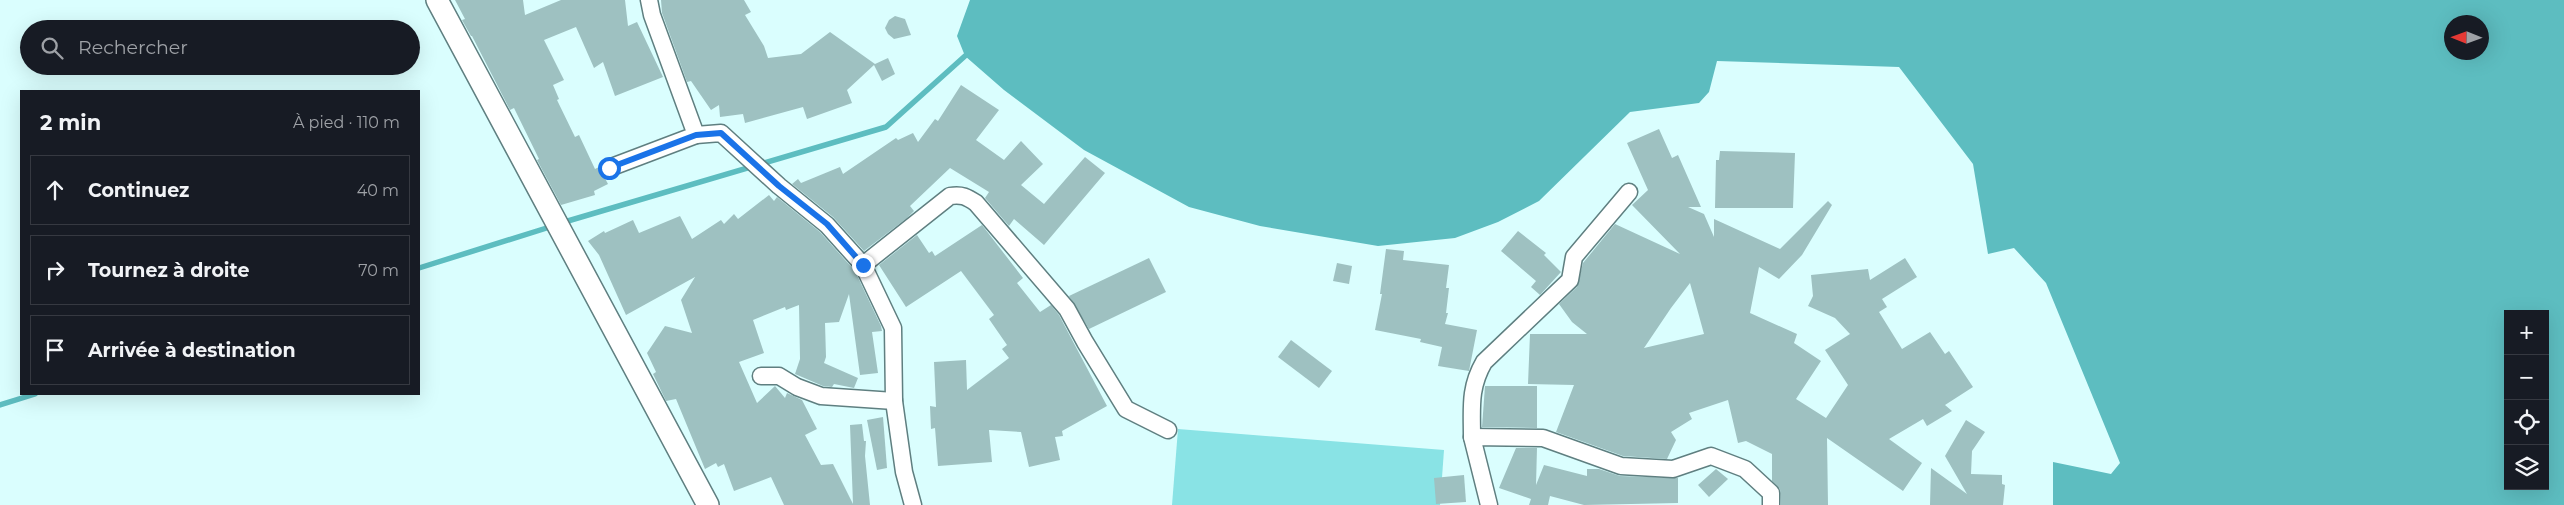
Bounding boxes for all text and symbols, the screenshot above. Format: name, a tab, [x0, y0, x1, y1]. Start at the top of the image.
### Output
north arrow	[2444, 15, 2489, 60]
search box	[20, 20, 420, 75]
icon: search	[38, 34, 66, 62]
text: Rechercher	[78, 36, 188, 59]
text: 2 min	[40, 110, 101, 135]
text: À pied · 110 m	[293, 113, 400, 132]
route start	[598, 157, 621, 180]
icon: ahead	[41, 176, 69, 204]
text: Continuez	[88, 179, 189, 202]
text: 40 m	[357, 181, 399, 200]
route end	[852, 254, 875, 277]
icon: right	[41, 256, 69, 284]
text: Tournez à droite	[88, 259, 249, 282]
text: 70 m	[358, 261, 399, 280]
map controls	[2504, 310, 2549, 490]
button: +	[2504, 310, 2549, 355]
icon: arrive	[41, 336, 69, 364]
text: Arrivée à destination	[88, 339, 296, 362]
button: −	[2504, 355, 2549, 400]
button: locate	[2504, 400, 2549, 445]
button: layers	[2504, 445, 2549, 490]

